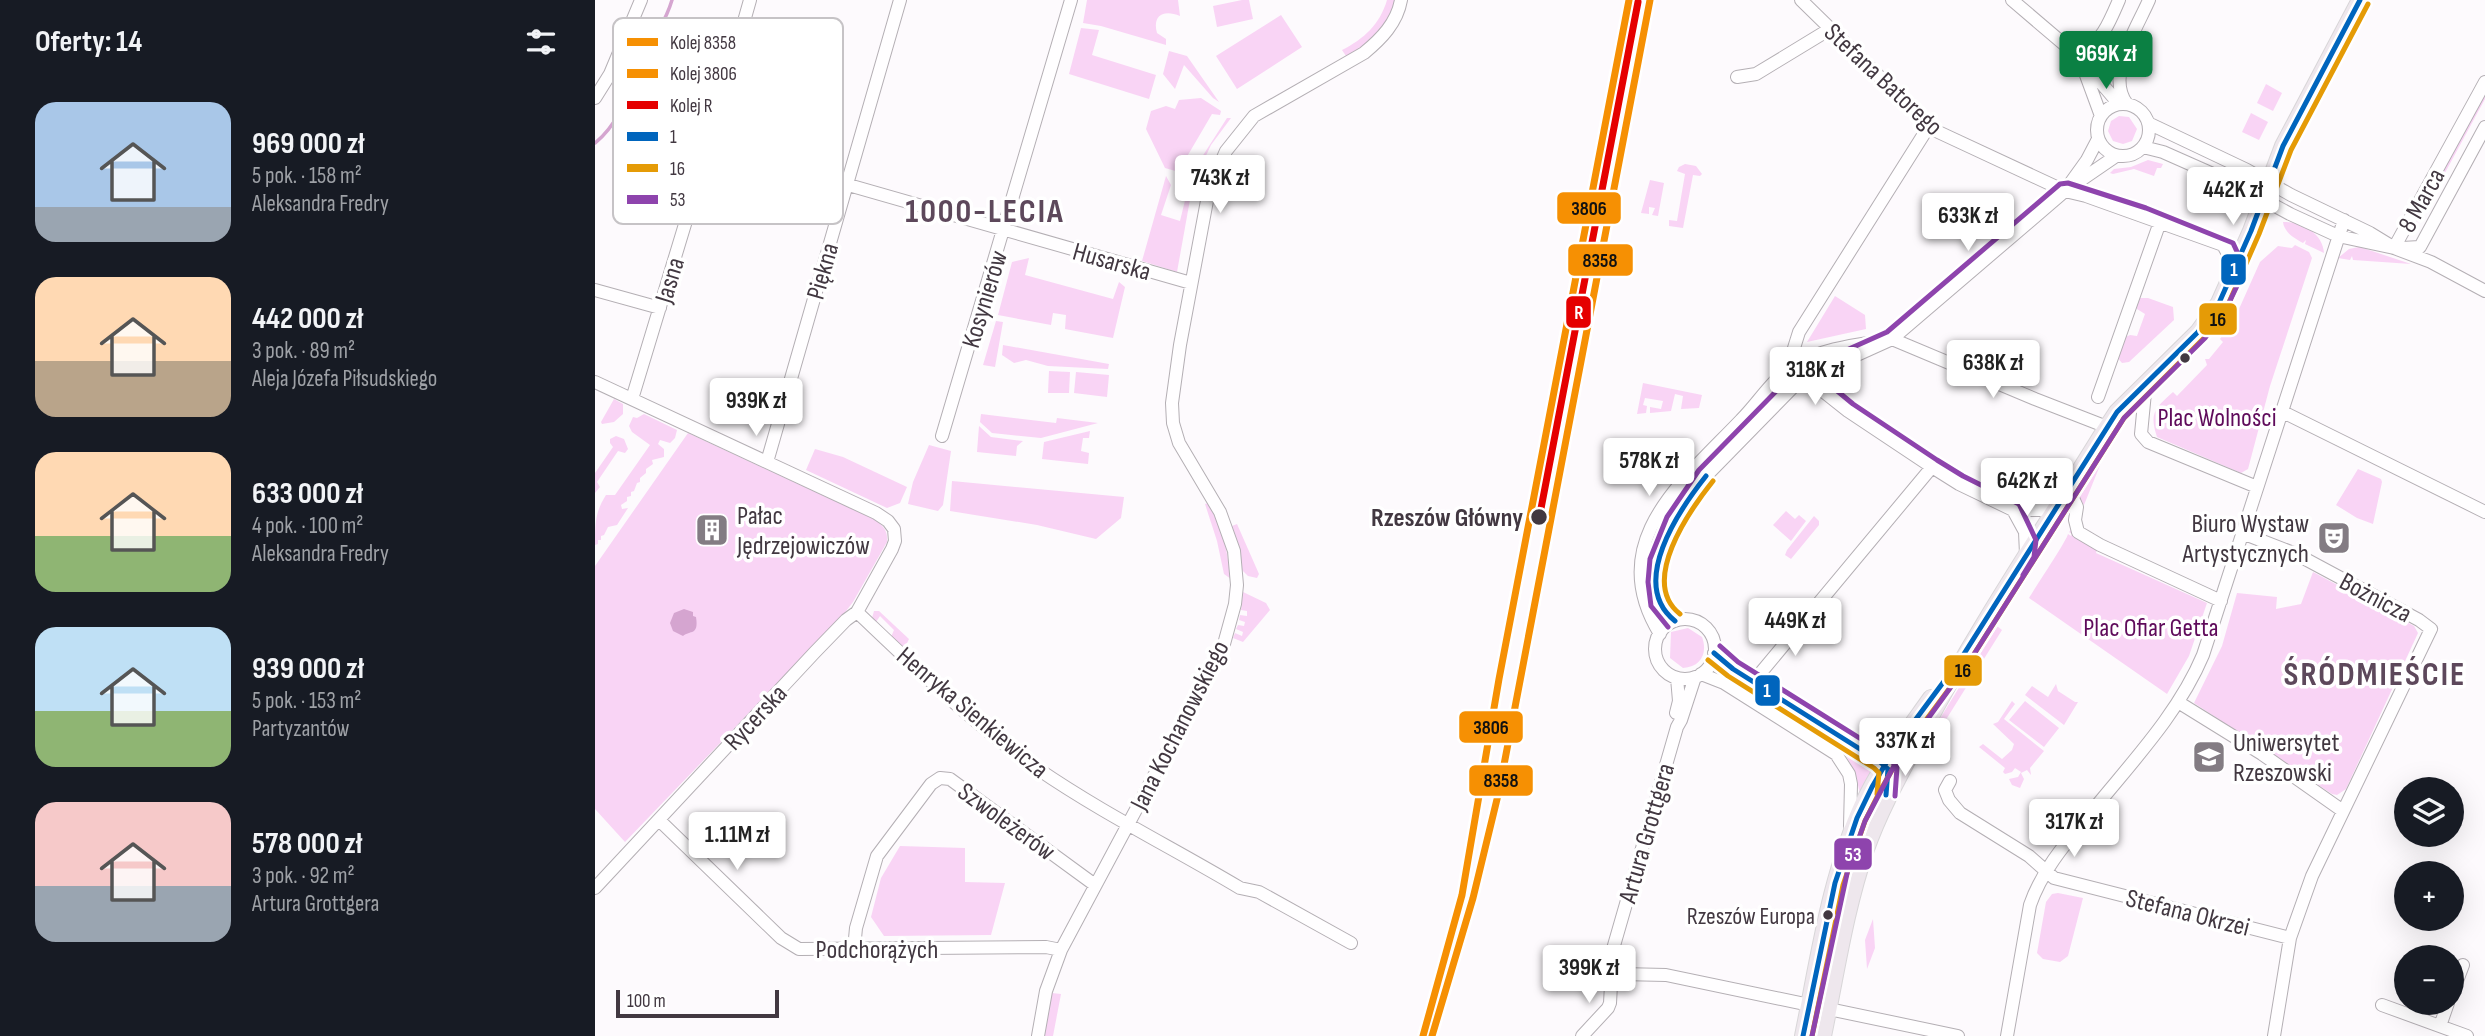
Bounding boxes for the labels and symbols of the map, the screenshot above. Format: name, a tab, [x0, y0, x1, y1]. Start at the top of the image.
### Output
street label: Stefana Batorego	[1817, 17, 1949, 143]
legend	[613, 18, 843, 224]
text: Kolej 8358	[670, 32, 736, 55]
pin: 969K zł	[2041, 32, 2171, 91]
text: Kolej 3806	[670, 63, 737, 86]
text: Kolej R	[670, 95, 713, 118]
text: 1	[670, 126, 677, 149]
pin: 743K zł	[1155, 156, 1285, 215]
text: 16	[670, 158, 685, 181]
street label: 8 Marca	[2392, 163, 2452, 238]
pin: 442K zł	[2168, 168, 2298, 227]
text: 53	[670, 189, 686, 212]
line badge: 3806	[1556, 191, 1622, 225]
district label: 1000-LECIA	[905, 192, 1065, 232]
pin: 633K zł	[1903, 194, 2033, 253]
text: 3806	[1571, 198, 1607, 221]
street label: Husarska	[1069, 237, 1154, 288]
street label: Piękna	[801, 240, 846, 303]
line badge: 8358	[1567, 243, 1634, 277]
street label: Kosynierów	[956, 247, 1015, 352]
text: 8358	[1583, 250, 1617, 273]
line badge: 1	[2220, 253, 2247, 286]
street label: Jasna	[649, 254, 692, 308]
text: 1	[2230, 259, 2238, 282]
line badge: R	[1565, 295, 1592, 329]
text: R	[1574, 302, 1584, 325]
line badge: 16	[2198, 302, 2238, 336]
text: 16	[2210, 309, 2226, 332]
pin: 638K zł	[1928, 340, 2058, 400]
pin: 318K zł	[1750, 348, 1880, 407]
unlabelled marker	[2178, 351, 2192, 365]
pin: 939K zł	[691, 378, 821, 438]
park label: Plac Wolności	[2158, 403, 2276, 434]
pin: 578K zł	[1584, 438, 1714, 498]
pin: 642K zł	[1962, 458, 2092, 518]
place label: Pałac Jędrzejowiczów	[736, 501, 870, 562]
place label: Rzeszów Główny	[1371, 503, 1523, 534]
marker: Rzeszów Główny	[1529, 507, 1549, 527]
place label: Biuro Wystaw Artystycznych	[2181, 509, 2309, 570]
building icon: Pałac Jędrzejowiczów	[693, 511, 731, 549]
theatre icon: Biuro Wystaw Artystycznych	[2315, 519, 2353, 557]
street label: Bożnicza	[2334, 567, 2417, 630]
pin: 449K zł	[1730, 598, 1860, 658]
park label: Plac Ofiar Getta	[2083, 613, 2219, 644]
street label: Jana Kochanowskiego	[1124, 636, 1236, 817]
street label: Henryka Sienkiewicza	[890, 641, 1054, 786]
line badge: 16	[1943, 654, 1983, 687]
district label: ŚRÓDMIEŚCIE	[2284, 655, 2466, 695]
text: 16	[1955, 660, 1971, 683]
line badge: 1	[1754, 674, 1781, 707]
street label: Rycerska	[718, 679, 794, 757]
text: 1	[1763, 680, 1771, 703]
line badge: 3806	[1458, 710, 1524, 744]
text: 3806	[1473, 717, 1509, 740]
pin: 337K zł	[1840, 718, 1970, 778]
place label: Uniwersytet Rzeszowski	[2233, 728, 2339, 789]
school or university icon: Uniwersytet Rzeszowski	[2190, 738, 2228, 776]
street label: Artura Grottgera	[1612, 760, 1682, 908]
line badge: 8358	[1468, 764, 1534, 797]
text: 8358	[1484, 770, 1518, 793]
street label: Szwoleżerów	[951, 777, 1061, 868]
pin: 317K zł	[2009, 800, 2139, 859]
pin: 1.11M zł	[665, 812, 809, 872]
line badge: 53	[1833, 837, 1873, 871]
text: 53	[1845, 844, 1861, 867]
street label: Stefana Okrzei	[2123, 883, 2253, 944]
place label: Rzeszów Europa	[1687, 902, 1815, 931]
marker: Rzeszów Europa	[1821, 908, 1835, 922]
street label: Podchorążych	[816, 935, 938, 966]
pin: 399K zł	[1524, 946, 1654, 1005]
scale bar	[616, 987, 779, 1019]

